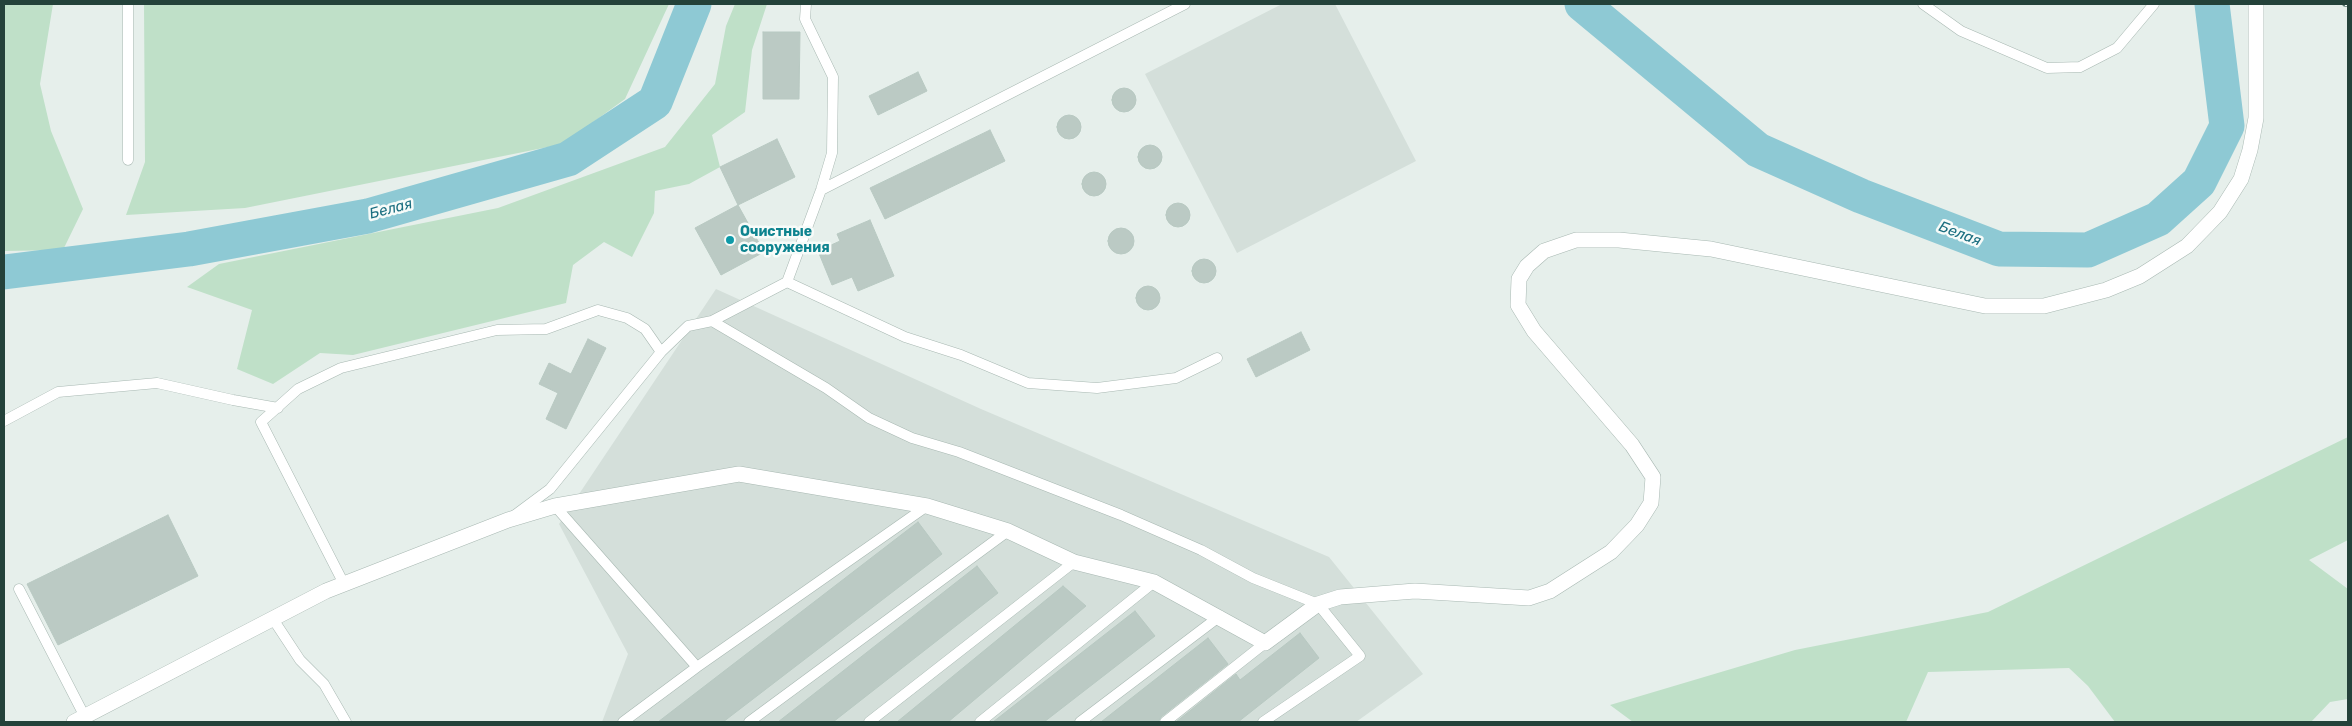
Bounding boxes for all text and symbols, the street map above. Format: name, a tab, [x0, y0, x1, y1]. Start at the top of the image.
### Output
water label: Белая	[368, 195, 414, 223]
water label: Белая	[1936, 218, 1984, 250]
place label: Очистные сооружения	[740, 224, 830, 256]
marker: Очистные сооружения	[724, 234, 736, 246]

